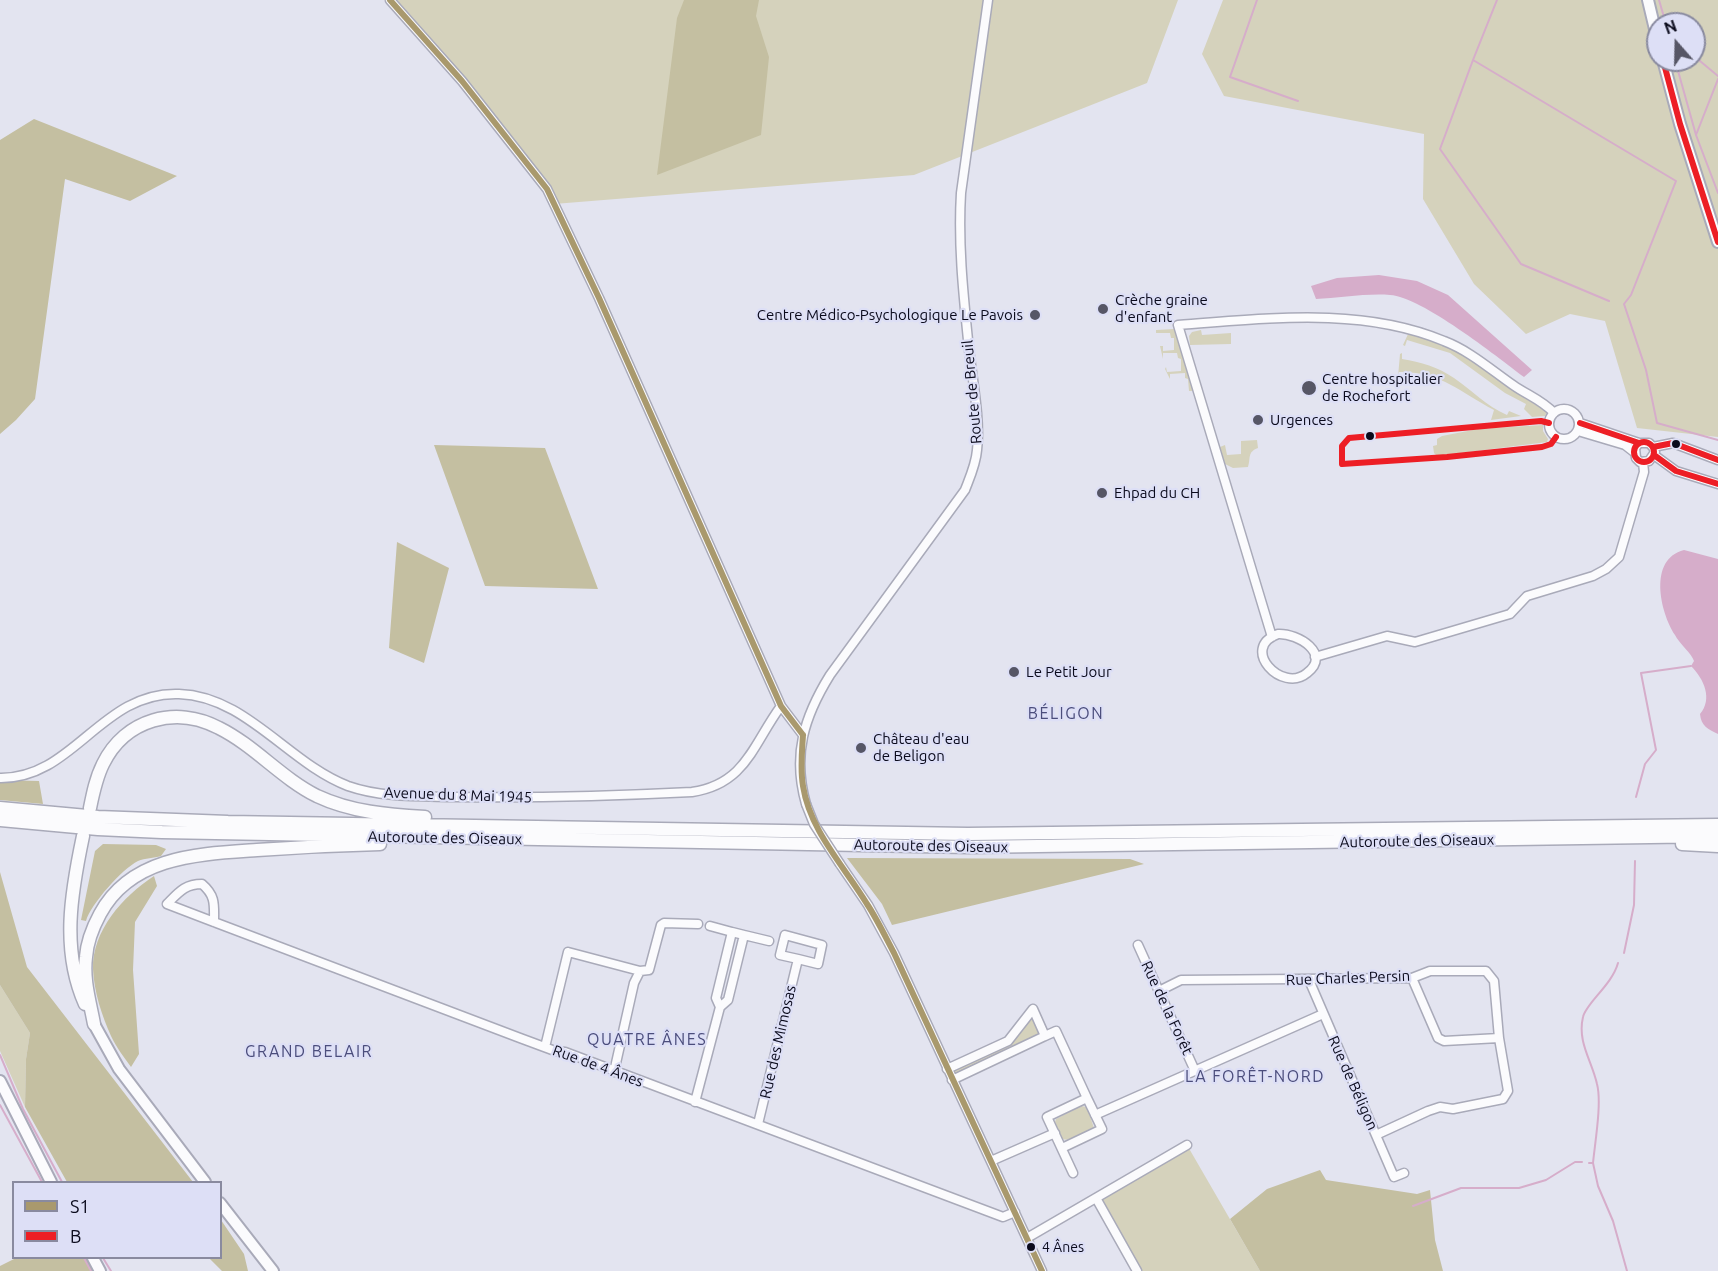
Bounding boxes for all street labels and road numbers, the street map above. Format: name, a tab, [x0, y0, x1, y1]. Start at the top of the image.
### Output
street label: Route de Breuil	[958, 339, 986, 445]
street label: Avenue du 8 Mai 1945	[384, 783, 532, 807]
street label: Autoroute des Oiseaux	[368, 828, 522, 848]
street label: Autoroute des Oiseaux	[1340, 831, 1494, 851]
street label: Autoroute des Oiseaux	[854, 836, 1008, 856]
street label: Rue de la Forêt	[1137, 958, 1197, 1058]
street label: Rue Charles Persin	[1286, 967, 1410, 989]
street label: Rue des Mimosas	[756, 984, 800, 1100]
street label: Rue de Béligon	[1324, 1033, 1382, 1133]
street label: Rue de 4 Ânes	[550, 1041, 646, 1091]

